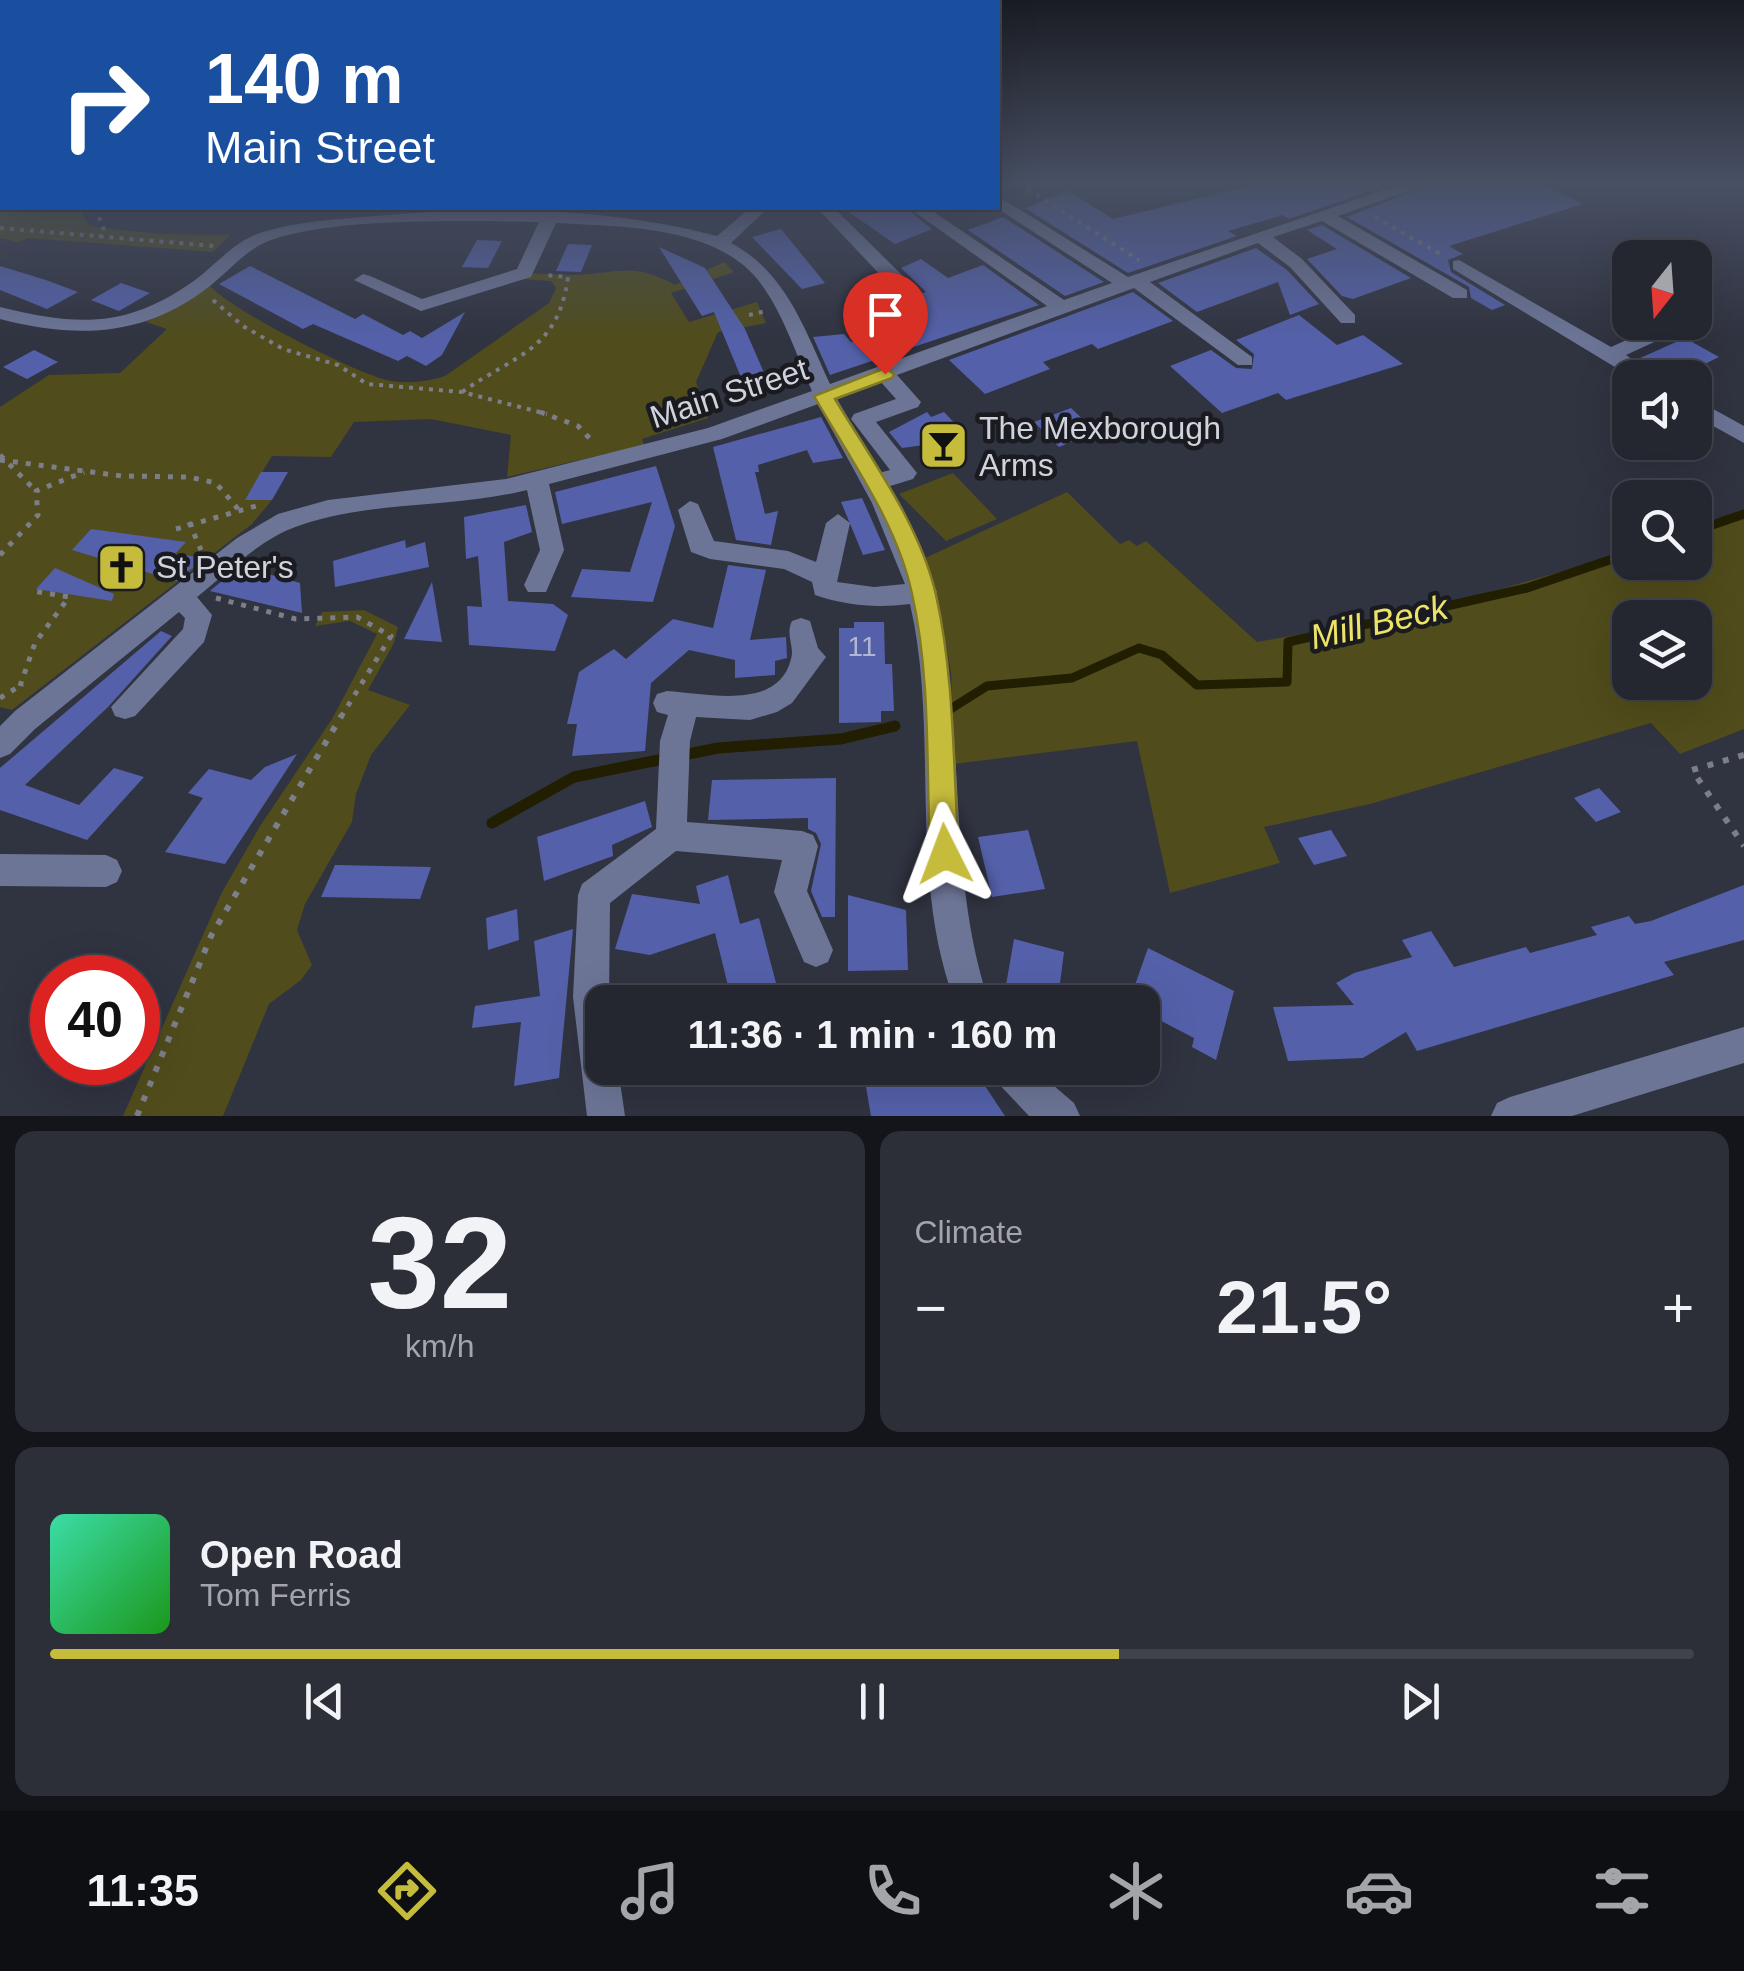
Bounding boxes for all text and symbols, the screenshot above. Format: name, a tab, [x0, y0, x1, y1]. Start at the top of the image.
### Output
icon: right	[40, 40, 170, 170]
text: 140 m	[205, 40, 403, 118]
text: Main Street	[205, 122, 435, 173]
north arrow	[1612, 240, 1712, 340]
map controls	[1612, 240, 1712, 700]
pin	[843, 272, 928, 375]
icon: arrive	[858, 287, 913, 342]
street label: Main Street	[646, 351, 812, 435]
button: sound	[1612, 360, 1712, 460]
place label: The Mexborough Arms	[979, 410, 1221, 483]
bar icon: The Mexborough Arms	[918, 420, 970, 472]
button: search	[1612, 480, 1712, 580]
church icon: St Peter's	[95, 541, 147, 593]
place label: St Peter's	[156, 549, 294, 585]
water label: Mill Beck	[1306, 586, 1453, 656]
button: layers	[1612, 600, 1712, 700]
house number: 11	[847, 631, 877, 662]
position arrow	[893, 802, 997, 906]
speed limit sign: 40	[30, 955, 160, 1085]
text: 11:36 · 1 min · 160 m	[688, 1014, 1057, 1056]
text: 32	[367, 1190, 512, 1336]
text: Climate	[915, 1214, 1023, 1250]
text: 21.5°	[1216, 1265, 1392, 1349]
text: −	[915, 1277, 947, 1339]
text: +	[1662, 1277, 1694, 1339]
text: km/h	[405, 1328, 474, 1364]
text: Open Road	[200, 1534, 403, 1576]
text: Tom Ferris	[200, 1577, 351, 1613]
icon: previous	[297, 1674, 352, 1729]
icon: pause	[845, 1674, 900, 1729]
icon: next	[1393, 1674, 1448, 1729]
icon: directions	[372, 1856, 442, 1926]
icon: music	[615, 1856, 685, 1926]
icon: phone	[858, 1856, 928, 1926]
icon: climate	[1101, 1856, 1171, 1926]
icon: car	[1344, 1856, 1414, 1926]
icon: filters	[1587, 1856, 1657, 1926]
text: 11:35	[87, 1865, 199, 1916]

